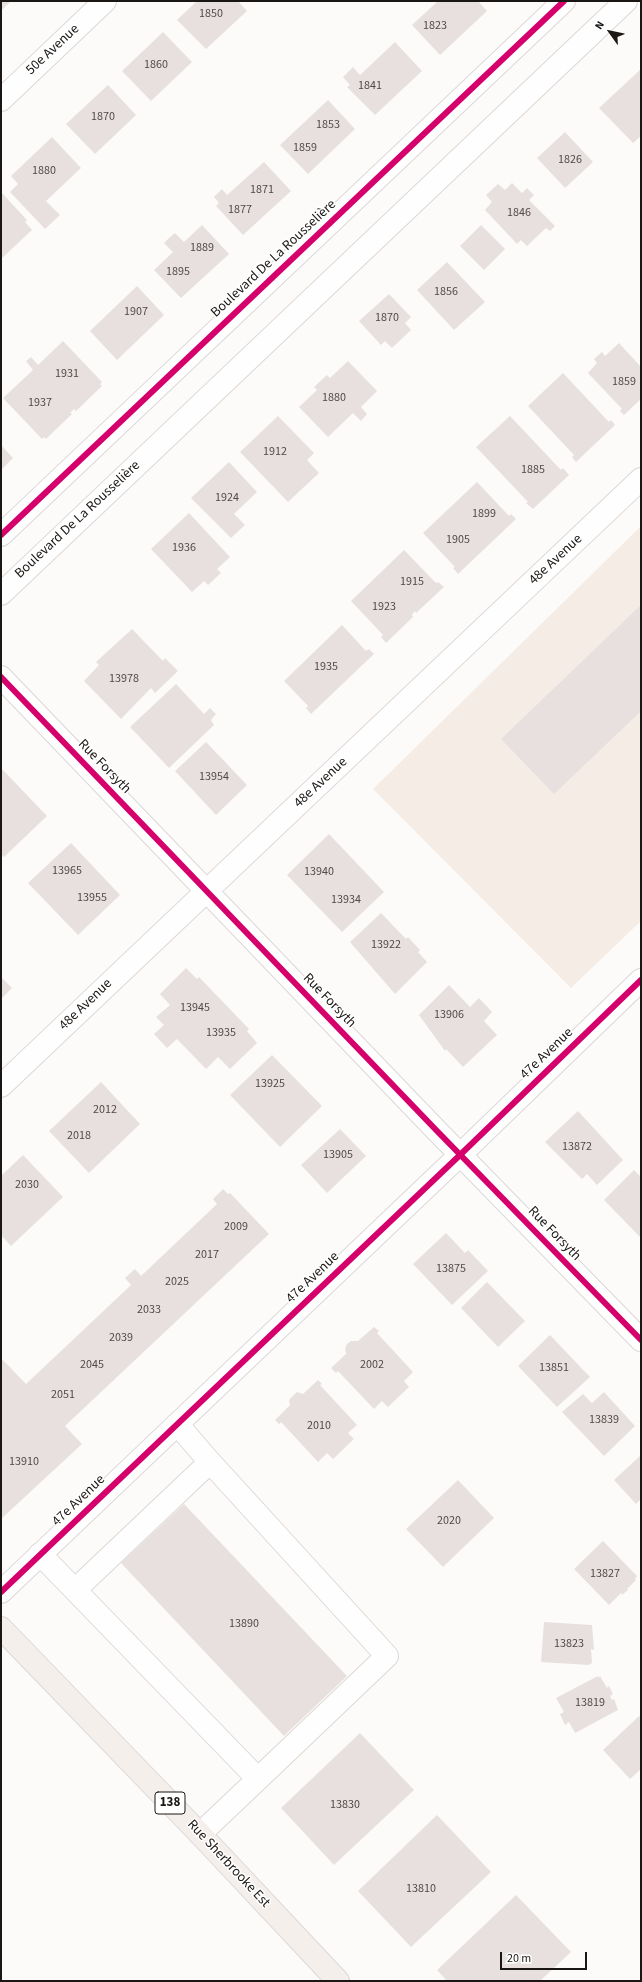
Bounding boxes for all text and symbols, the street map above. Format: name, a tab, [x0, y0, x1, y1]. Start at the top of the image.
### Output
house number: 1850	[199, 7, 223, 21]
north arrow	[590, 12, 630, 52]
text: N	[591, 18, 608, 32]
house number: 1823	[423, 19, 447, 33]
street label: 50e Avenue	[23, 21, 83, 79]
house number: 1860	[144, 58, 168, 72]
house number: 1841	[358, 79, 382, 93]
house number: 1870	[91, 110, 115, 124]
house number: 1853	[316, 118, 340, 132]
house number: 1859	[293, 141, 317, 155]
house number: 1826	[558, 153, 582, 167]
house number: 1880	[32, 164, 56, 178]
house number: 1871	[250, 183, 274, 197]
street label: Boulevard De La Rousselière	[208, 197, 340, 321]
house number: 1877	[228, 203, 252, 217]
house number: 1846	[507, 206, 531, 220]
house number: 1889	[190, 241, 214, 255]
house number: 1895	[166, 265, 190, 279]
house number: 1856	[434, 285, 458, 299]
house number: 1907	[124, 305, 148, 319]
house number: 1870	[375, 311, 399, 325]
house number: 1931	[55, 367, 79, 381]
house number: 1859	[612, 375, 636, 389]
house number: 1880	[322, 391, 346, 405]
house number: 1937	[28, 396, 52, 410]
house number: 1912	[263, 445, 287, 459]
street label: Boulevard De La Rousselière	[12, 458, 144, 582]
house number: 1885	[521, 463, 545, 477]
house number: 1924	[215, 491, 239, 505]
house number: 1899	[472, 507, 496, 521]
street label: 48e Avenue	[526, 531, 586, 589]
house number: 1905	[446, 533, 470, 547]
house number: 1936	[172, 541, 196, 555]
house number: 1915	[400, 575, 424, 589]
house number: 1923	[372, 600, 396, 614]
house number: 1935	[314, 660, 338, 674]
house number: 13978	[109, 672, 139, 686]
street label: Rue Forsyth	[74, 736, 134, 798]
street label: 48e Avenue	[291, 754, 351, 812]
house number: 13954	[199, 770, 229, 784]
house number: 13965	[52, 864, 82, 878]
house number: 13940	[304, 865, 334, 879]
house number: 13955	[77, 891, 107, 905]
house number: 13934	[331, 893, 361, 907]
house number: 13922	[371, 938, 401, 952]
street label: Rue Forsyth	[299, 970, 359, 1032]
street label: 48e Avenue	[56, 976, 116, 1034]
house number: 13945	[180, 1001, 210, 1015]
house number: 13906	[434, 1008, 464, 1022]
street label: 47e Avenue	[517, 1025, 577, 1083]
house number: 13935	[206, 1026, 236, 1040]
house number: 13925	[255, 1077, 285, 1091]
house number: 2012	[93, 1103, 117, 1117]
house number: 2018	[67, 1129, 91, 1143]
house number: 13872	[562, 1140, 592, 1154]
house number: 13905	[323, 1148, 353, 1162]
house number: 2030	[15, 1178, 39, 1192]
street label: Rue Forsyth	[524, 1203, 584, 1265]
house number: 2009	[224, 1220, 248, 1234]
house number: 2017	[195, 1248, 219, 1262]
street label: 47e Avenue	[283, 1249, 343, 1307]
house number: 13875	[436, 1262, 466, 1276]
house number: 2025	[165, 1275, 189, 1289]
house number: 2033	[137, 1303, 161, 1317]
house number: 2039	[109, 1331, 133, 1345]
house number: 2045	[80, 1358, 104, 1372]
house number: 2002	[360, 1358, 384, 1372]
house number: 13851	[539, 1361, 569, 1375]
house number: 2051	[51, 1388, 75, 1402]
house number: 13839	[589, 1413, 619, 1427]
house number: 2010	[307, 1419, 331, 1433]
house number: 13910	[9, 1455, 39, 1469]
street label: 47e Avenue	[49, 1472, 109, 1530]
house number: 2020	[437, 1514, 461, 1528]
house number: 13827	[590, 1567, 620, 1581]
house number: 13890	[229, 1617, 259, 1631]
house number: 13823	[554, 1637, 584, 1651]
house number: 13819	[575, 1696, 605, 1710]
road number: 138	[155, 1792, 185, 1814]
house number: 13830	[330, 1798, 360, 1812]
street label: Rue Sherbrooke Est	[183, 1817, 273, 1911]
house number: 13810	[406, 1882, 436, 1896]
scale bar	[502, 1944, 589, 1970]
text: 20 m	[507, 1950, 531, 1967]

